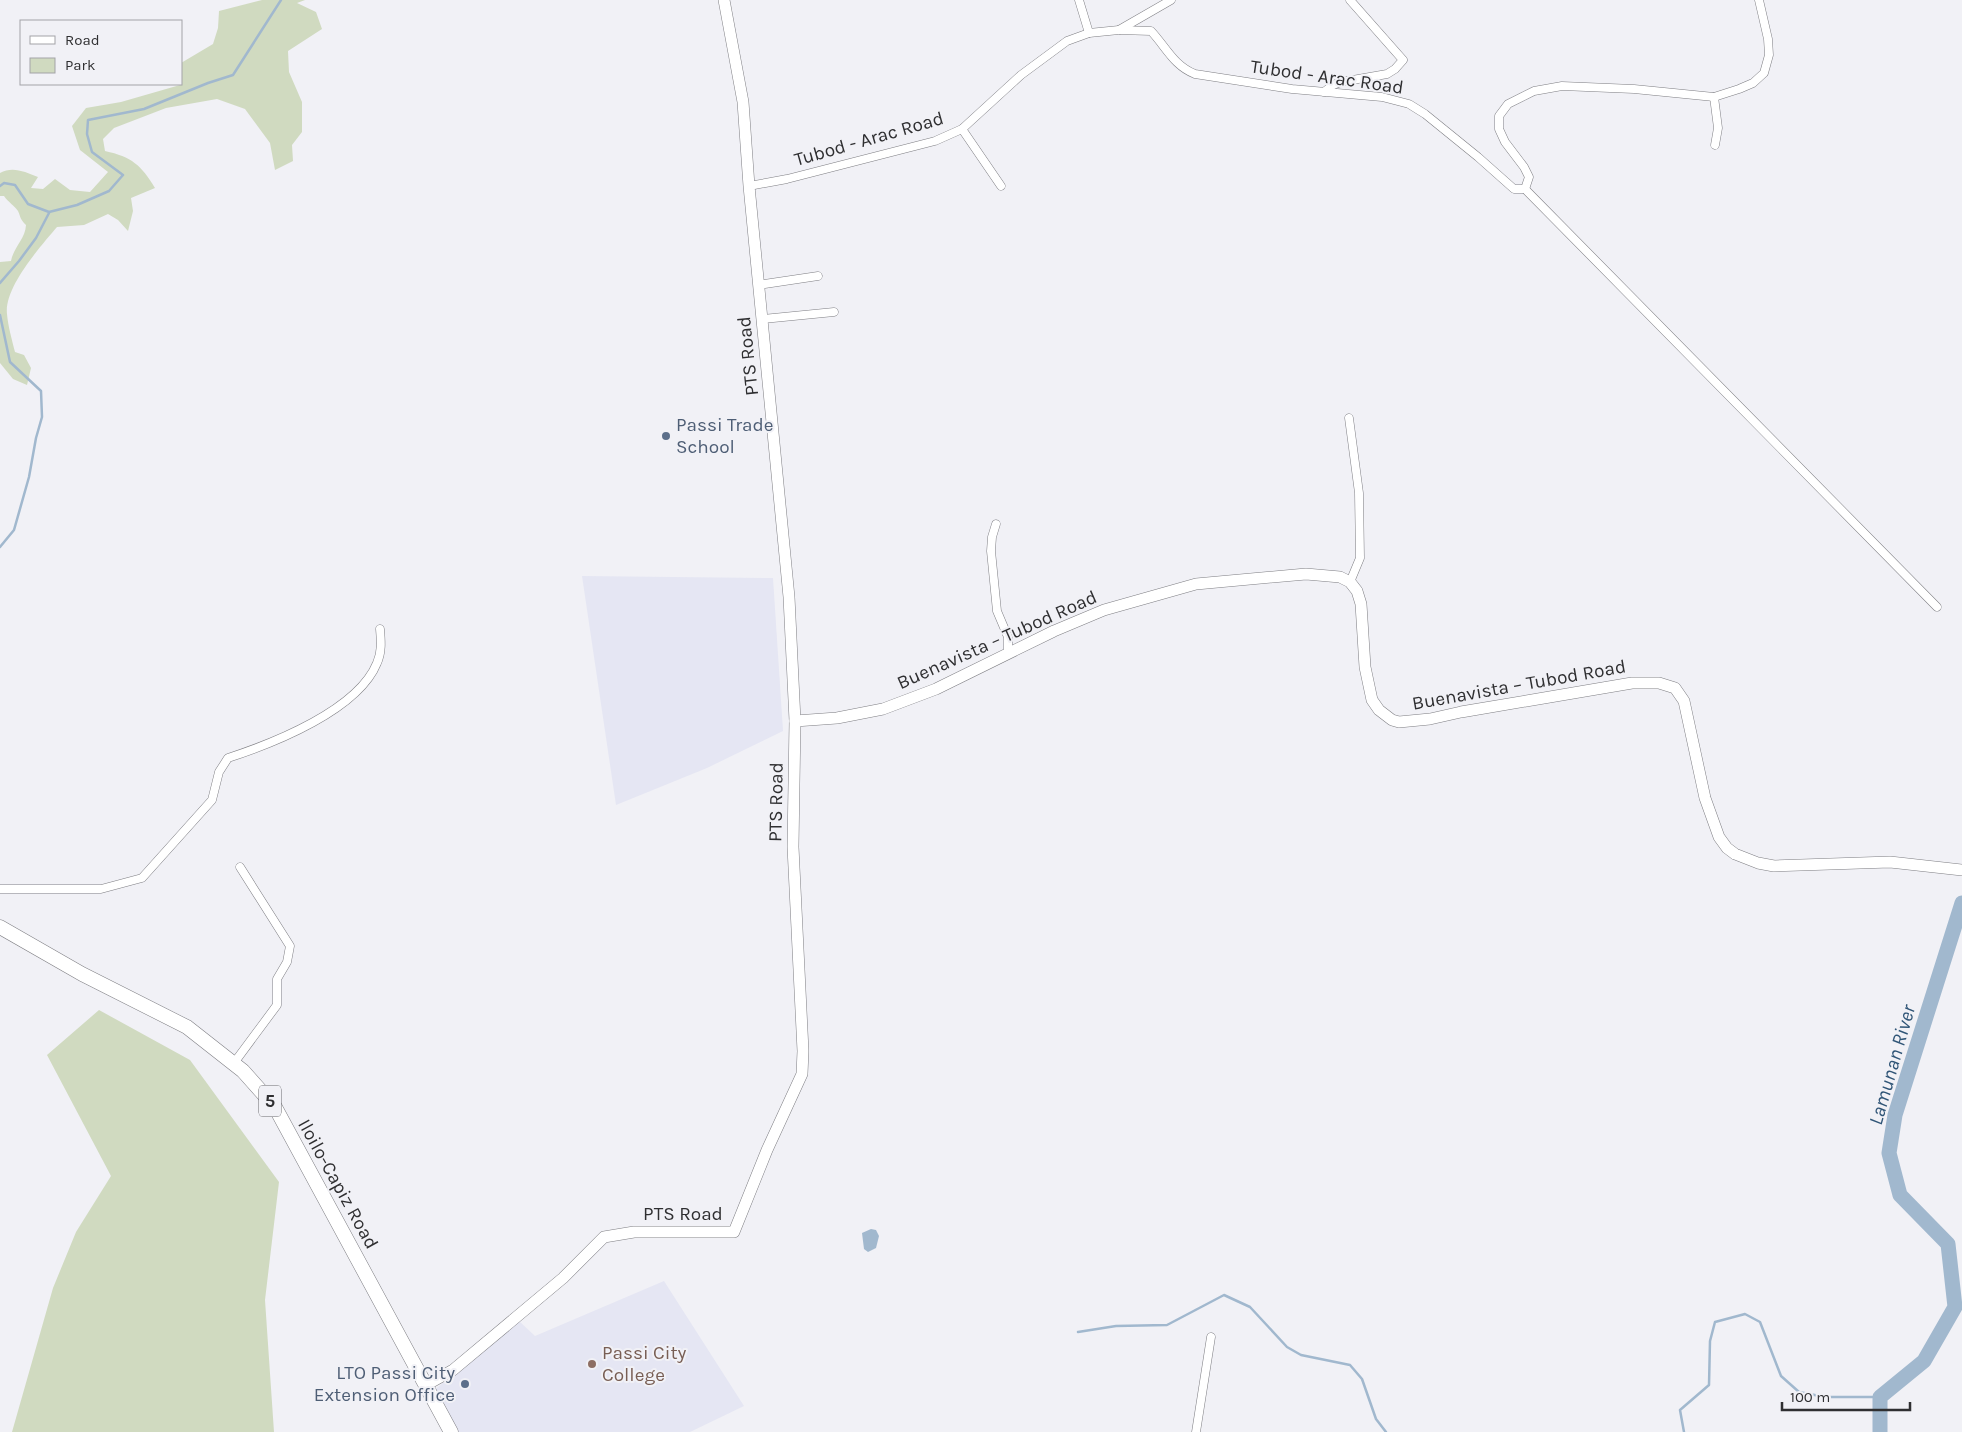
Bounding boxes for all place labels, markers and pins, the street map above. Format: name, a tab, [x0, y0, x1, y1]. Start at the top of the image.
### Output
place label: Passi Trade School	[676, 414, 774, 458]
marker: Passi Trade School	[660, 430, 672, 442]
place label: Passi City College	[602, 1342, 687, 1386]
marker: Passi City College	[586, 1358, 598, 1370]
place label: LTO Passi City Extension Office	[314, 1362, 455, 1406]
marker: LTO Passi City Extension Office	[459, 1378, 471, 1390]

